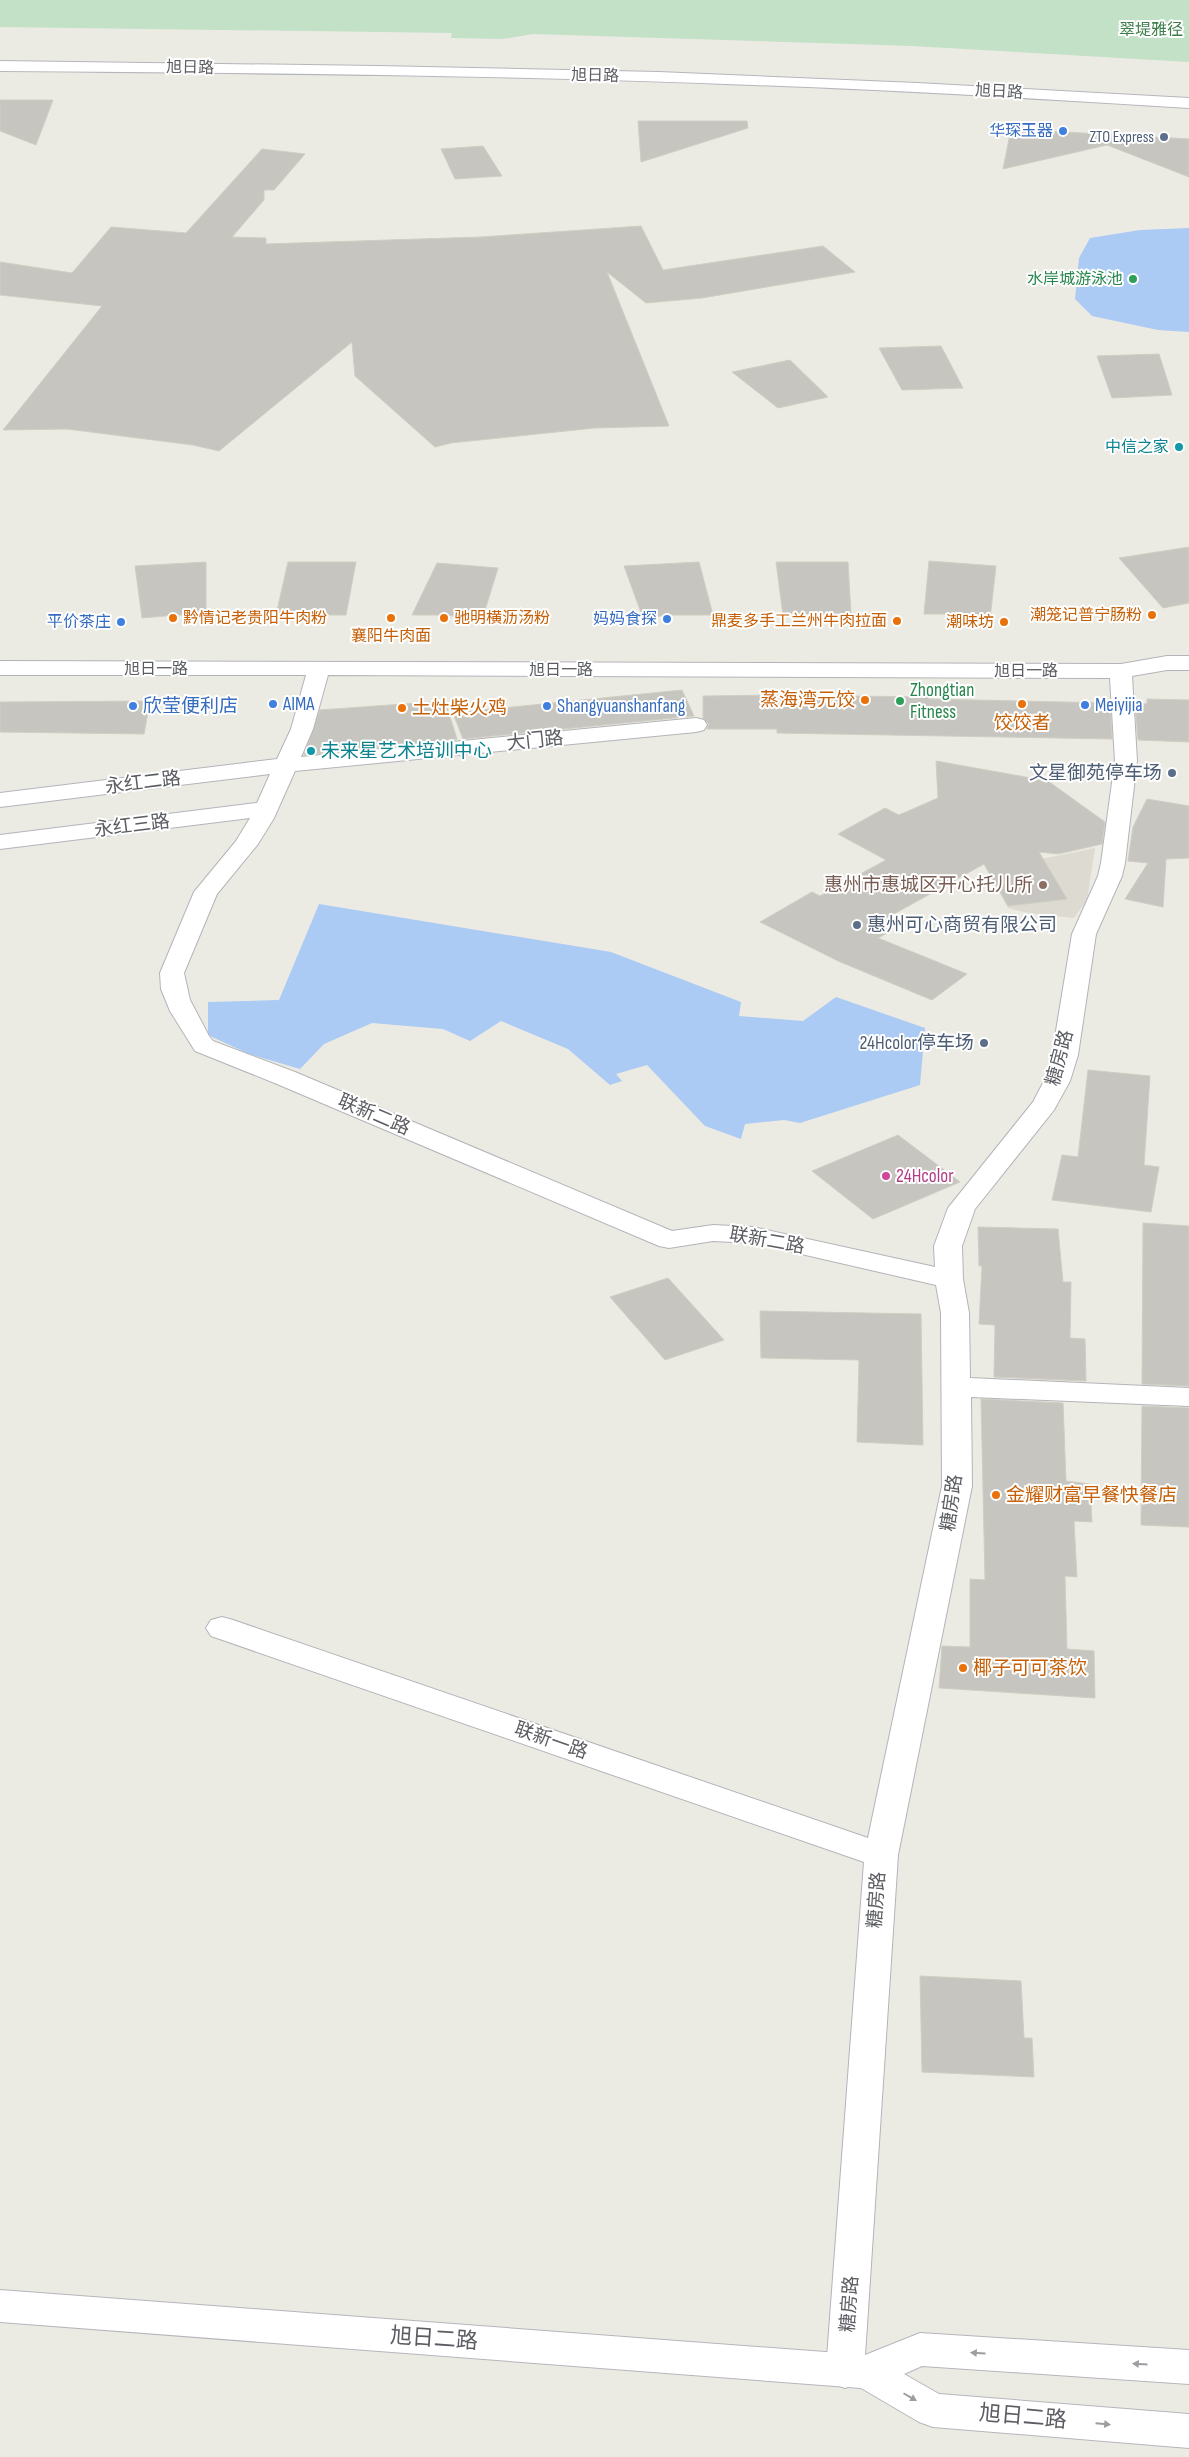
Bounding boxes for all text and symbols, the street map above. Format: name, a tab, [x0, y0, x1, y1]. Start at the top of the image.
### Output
park label: 翠堤雅径	[1119, 21, 1183, 40]
street label: 旭日路	[166, 58, 214, 78]
street label: 旭日路	[571, 66, 619, 86]
street label: 旭日路	[975, 81, 1023, 103]
place label: 华琛玉器	[989, 122, 1053, 141]
marker: 华琛玉器	[1057, 125, 1069, 137]
place label: ZTO Express	[1089, 128, 1154, 147]
marker: ZTO Express	[1158, 131, 1170, 143]
place label: 水岸城游泳池	[1027, 270, 1123, 289]
marker: 水岸城游泳池	[1127, 273, 1139, 285]
place label: 中信之家	[1105, 438, 1169, 457]
marker: 中信之家	[1173, 441, 1185, 453]
place label: 潮笼记普宁肠粉	[1030, 606, 1142, 625]
place label: 黔情记老贵阳牛肉粉	[183, 609, 327, 628]
place label: 驰明横沥汤粉	[454, 609, 550, 628]
marker: 潮笼记普宁肠粉	[1146, 609, 1158, 621]
place label: 妈妈食探	[593, 610, 657, 629]
marker: 黔情记老贵阳牛肉粉	[167, 612, 179, 624]
marker: 襄阳牛肉面	[385, 612, 397, 624]
marker: 驰明横沥汤粉	[438, 612, 450, 624]
place label: 鼎麦多手工兰州牛肉拉面	[711, 612, 887, 631]
place label: 平价茶庄	[47, 613, 111, 632]
marker: 妈妈食探	[661, 613, 673, 625]
place label: 潮味坊	[946, 613, 994, 632]
marker: 鼎麦多手工兰州牛肉拉面	[891, 615, 903, 627]
marker: 平价茶庄	[115, 616, 127, 628]
marker: 潮味坊	[998, 616, 1010, 628]
place label: 襄阳牛肉面	[351, 627, 431, 646]
street label: 旭日一路	[124, 660, 188, 679]
street label: 旭日一路	[529, 661, 593, 680]
street label: 旭日一路	[994, 662, 1058, 681]
place label: Zhongtian Fitness	[910, 679, 974, 724]
place label: 蒸海湾元饺	[760, 689, 855, 712]
place label: AIMA	[282, 693, 315, 716]
marker: 蒸海湾元饺	[859, 694, 871, 706]
place label: Meiyijia	[1095, 694, 1143, 717]
place label: 欣莹便利店	[143, 695, 238, 718]
place label: Shangyuanshanfang	[557, 695, 686, 718]
marker: Zhongtian Fitness	[894, 695, 906, 707]
place label: 土灶柴火鸡	[412, 697, 507, 720]
marker: AIMA	[267, 698, 279, 710]
marker: 饺饺者	[1016, 698, 1028, 710]
marker: Meiyijia	[1079, 699, 1091, 711]
marker: 欣莹便利店	[127, 700, 139, 712]
marker: Shangyuanshanfang	[541, 700, 553, 712]
marker: 土灶柴火鸡	[396, 702, 408, 714]
place label: 饺饺者	[993, 712, 1051, 735]
street label: 大门路	[505, 727, 565, 755]
place label: 未来星艺术培训中心	[321, 740, 492, 763]
marker: 未来星艺术培训中心	[305, 745, 317, 757]
place label: 文星御苑停车场	[1029, 762, 1162, 785]
street label: 永红二路	[104, 767, 182, 799]
marker: 文星御苑停车场	[1166, 767, 1178, 779]
street label: 永红三路	[93, 810, 171, 842]
place label: 惠州市惠城区开心托儿所	[824, 874, 1033, 897]
marker: 惠州市惠城区开心托儿所	[1037, 879, 1049, 891]
place label: 惠州可心商贸有限公司	[867, 914, 1057, 937]
marker: 惠州可心商贸有限公司	[851, 919, 863, 931]
street label: 糖房路	[1042, 1027, 1078, 1089]
place label: 24Hcolor停车场	[859, 1032, 974, 1055]
marker: 24Hcolor停车场	[978, 1037, 990, 1049]
street label: 联新二路	[335, 1090, 413, 1140]
place label: 24Hcolor	[896, 1165, 954, 1188]
marker: 24Hcolor	[880, 1170, 892, 1182]
street label: 联新二路	[728, 1223, 806, 1259]
street label: 糖房路	[937, 1473, 967, 1533]
place label: 金耀财富早餐快餐店	[1006, 1484, 1177, 1507]
marker: 金耀财富早餐快餐店	[990, 1489, 1002, 1501]
place label: 椰子可可茶饮	[973, 1657, 1087, 1680]
marker: 椰子可可茶饮	[957, 1662, 969, 1674]
street label: 联新一路	[511, 1718, 591, 1764]
street label: 糖房路	[864, 1871, 890, 1929]
street label: 糖房路	[837, 2275, 863, 2333]
street label: 旭日二路	[389, 2322, 479, 2356]
one-way arrow	[970, 2349, 986, 2357]
one-way arrow	[1132, 2360, 1148, 2368]
one-way arrow	[903, 2392, 916, 2401]
street label: 旭日二路	[978, 2400, 1068, 2434]
one-way arrow	[1095, 2420, 1111, 2428]

